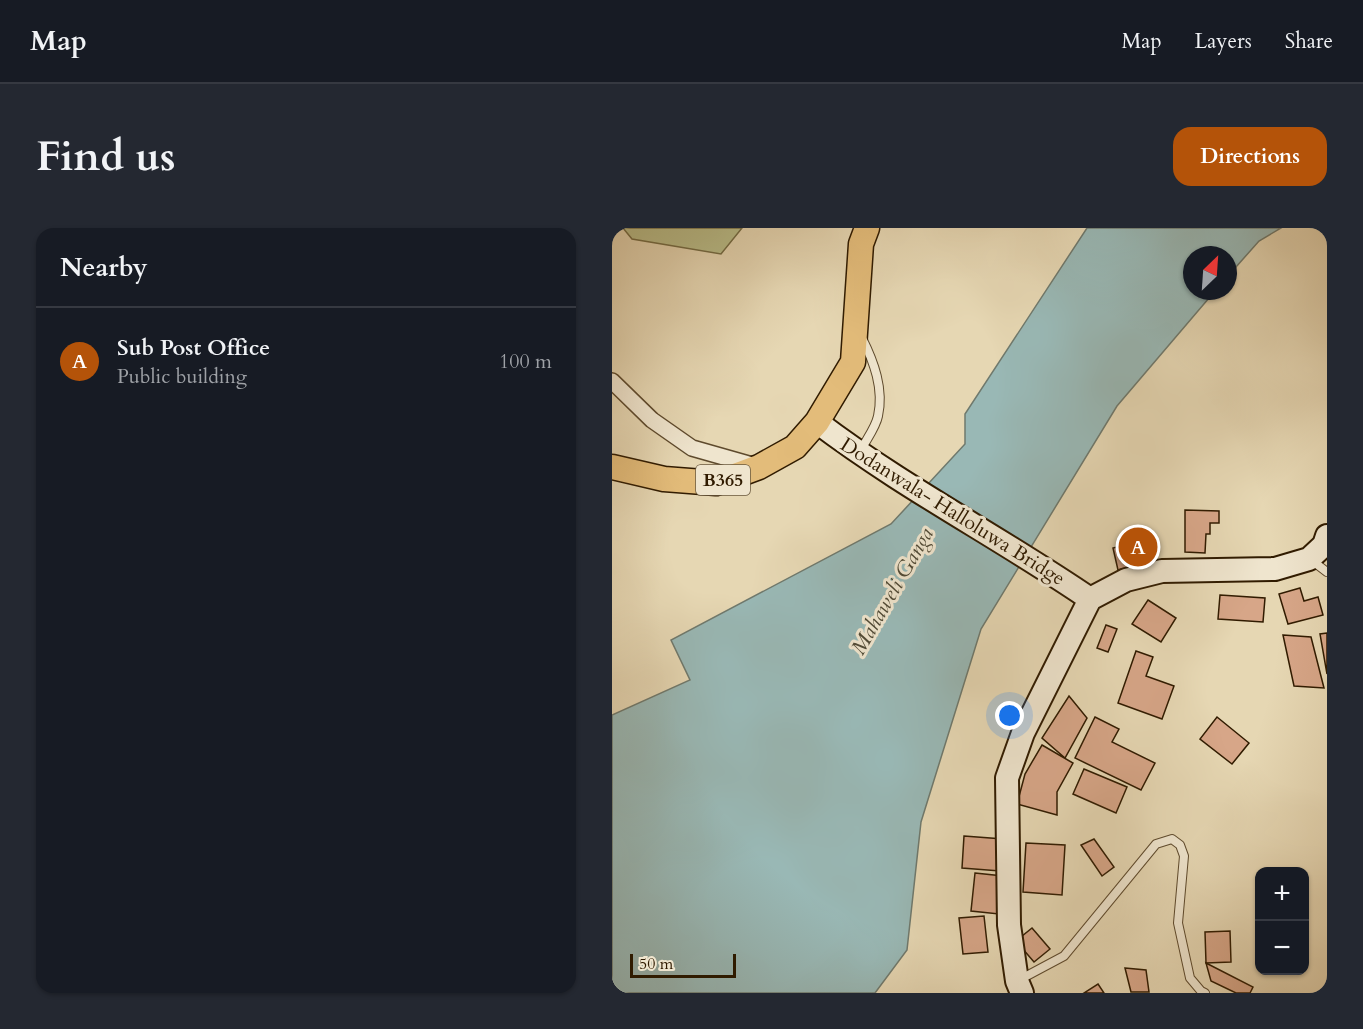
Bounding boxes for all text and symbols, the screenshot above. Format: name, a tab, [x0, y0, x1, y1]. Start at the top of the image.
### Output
text: Map	[30, 22, 87, 60]
text: Map	[1122, 27, 1162, 56]
text: Layers	[1195, 27, 1252, 56]
text: Share	[1285, 27, 1333, 56]
button: Directions	[1173, 127, 1327, 186]
text: Find us	[36, 128, 176, 185]
north arrow	[1183, 246, 1237, 300]
text: Nearby	[60, 250, 148, 285]
text: Sub Post Office	[117, 333, 270, 363]
text: A	[72, 348, 87, 375]
text: 100 m	[499, 348, 552, 375]
text: Public building	[117, 363, 247, 390]
street label: Dodanwala- Halloluwa Bridge	[835, 431, 1070, 592]
road number: B365	[696, 465, 750, 495]
water label: Mahaweli Ganga	[844, 522, 941, 660]
pin: A	[1118, 524, 1158, 570]
your location	[995, 701, 1024, 730]
map controls	[1255, 867, 1309, 975]
button: +	[1255, 867, 1309, 921]
button: −	[1255, 921, 1309, 975]
scale bar	[630, 951, 736, 978]
text: 50 m	[639, 953, 673, 975]

